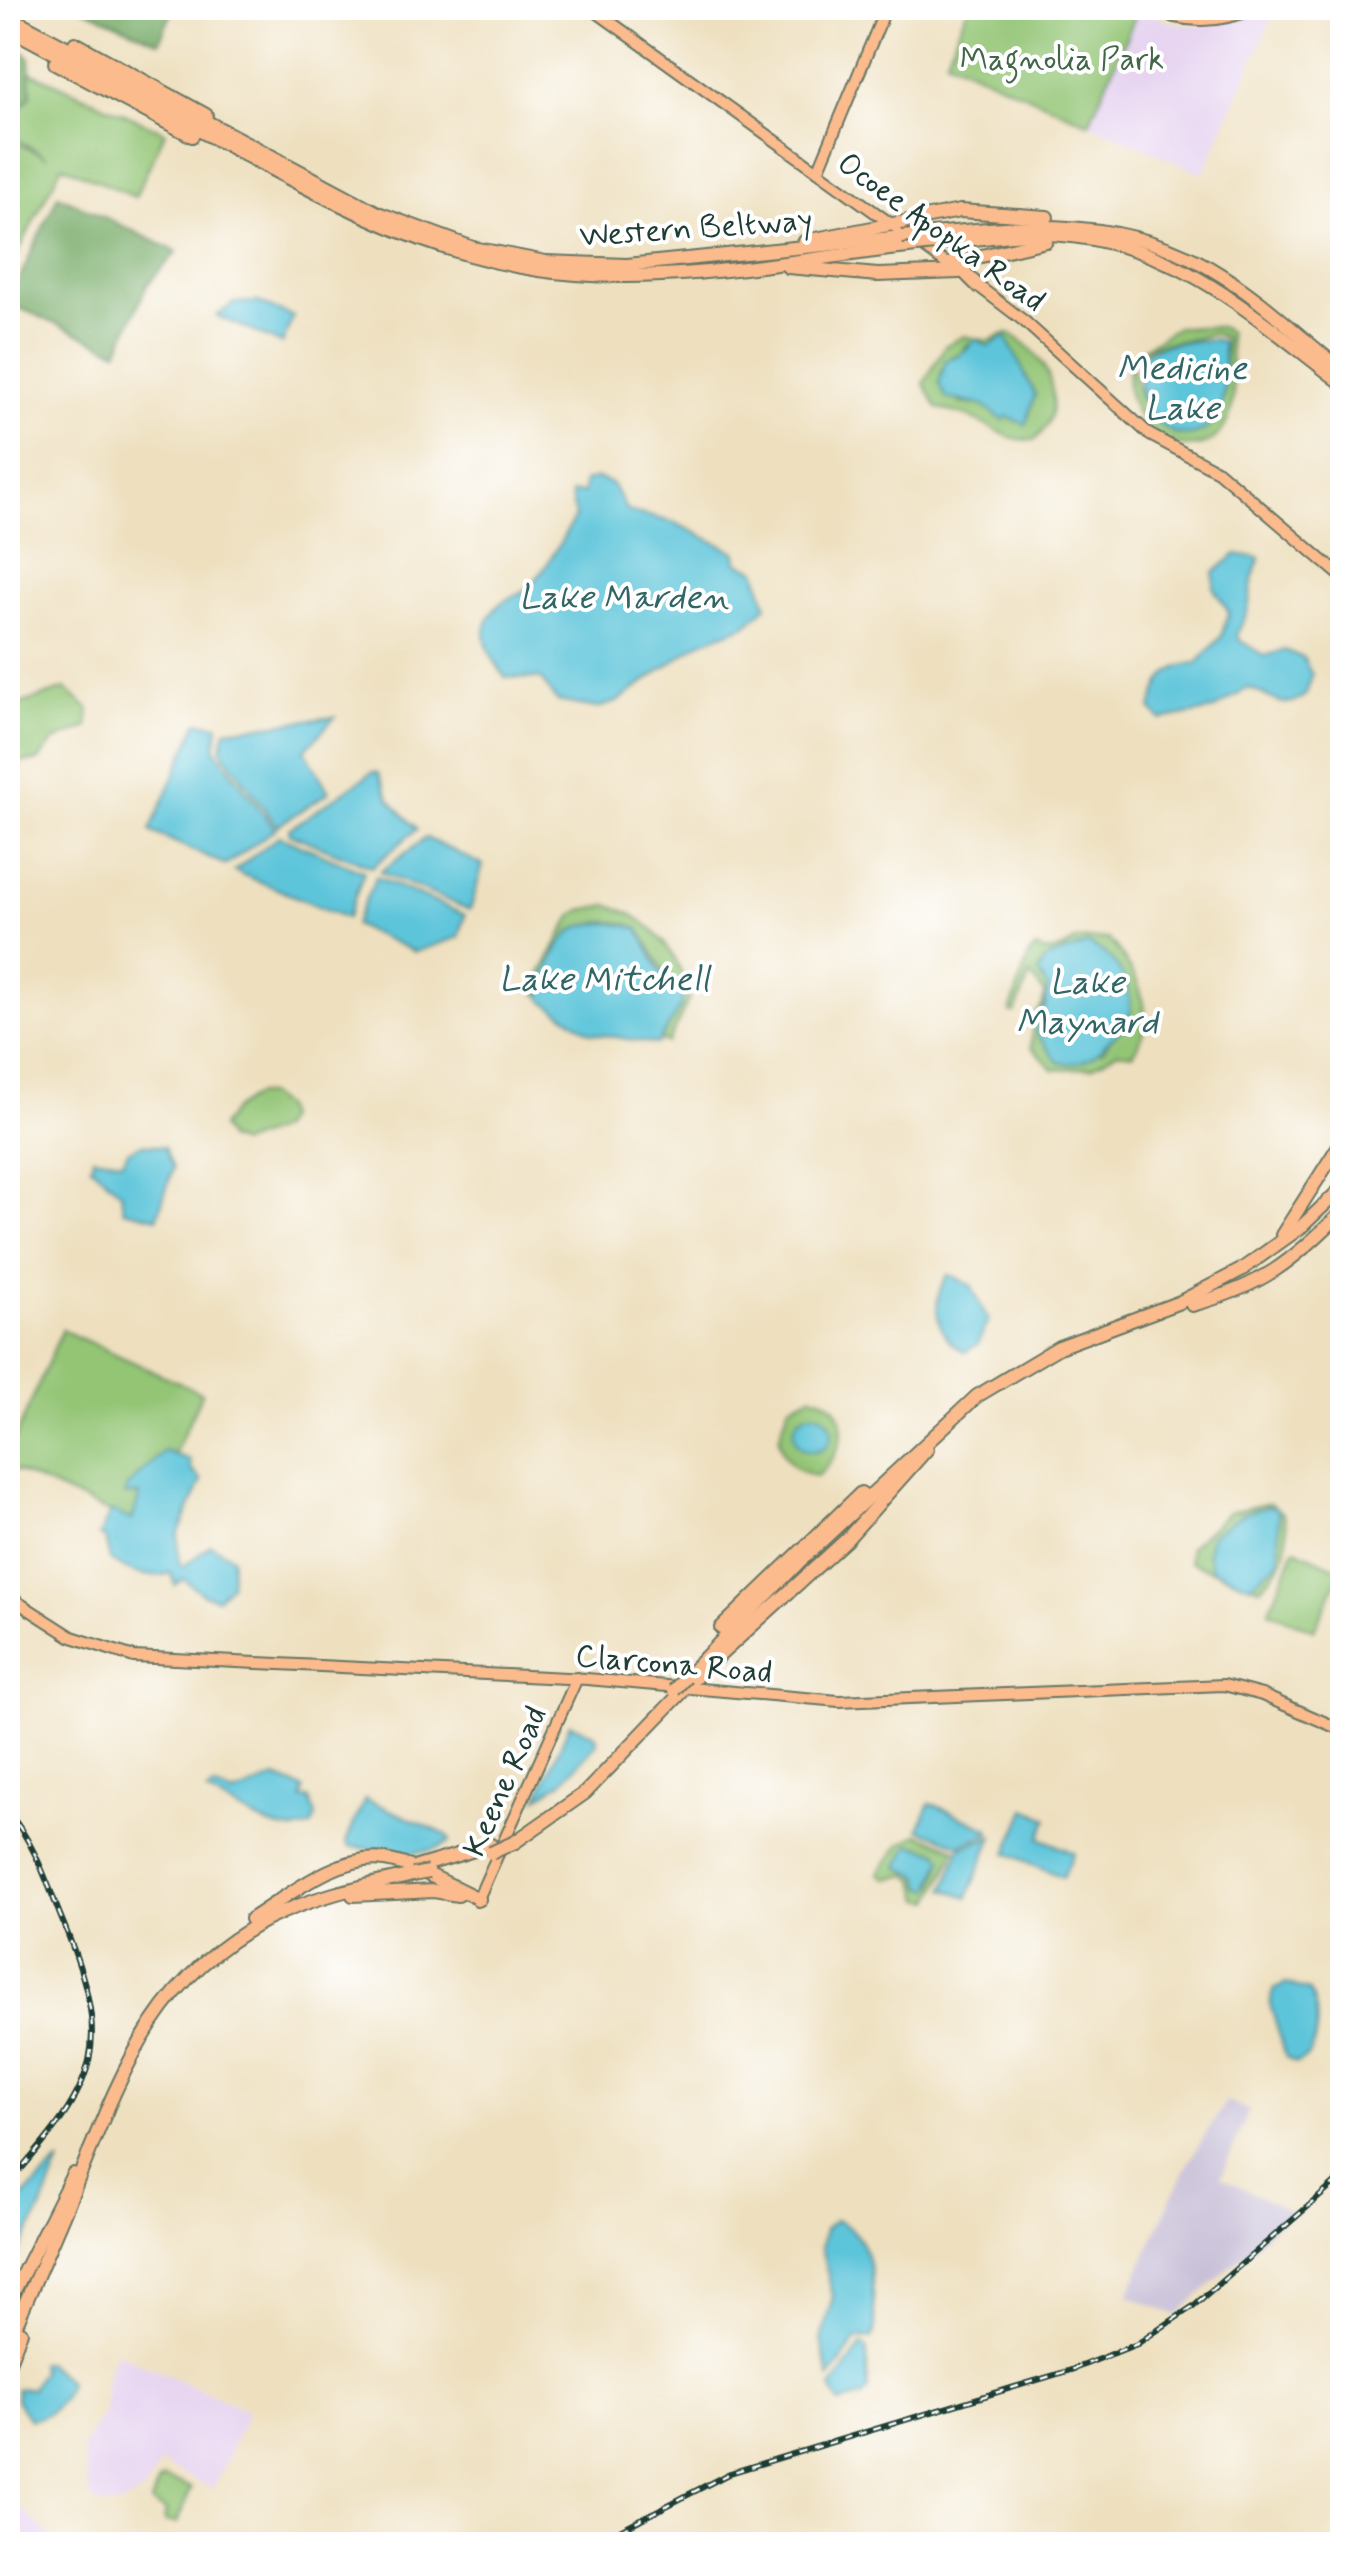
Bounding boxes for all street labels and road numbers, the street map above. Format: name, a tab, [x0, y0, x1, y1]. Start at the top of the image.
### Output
street label: Ocoee Apopka Road	[827, 143, 1053, 325]
street label: Western Beltway	[578, 200, 814, 258]
street label: Clarcona Road	[574, 1635, 774, 1695]
street label: Keene Road	[454, 1700, 558, 1864]

